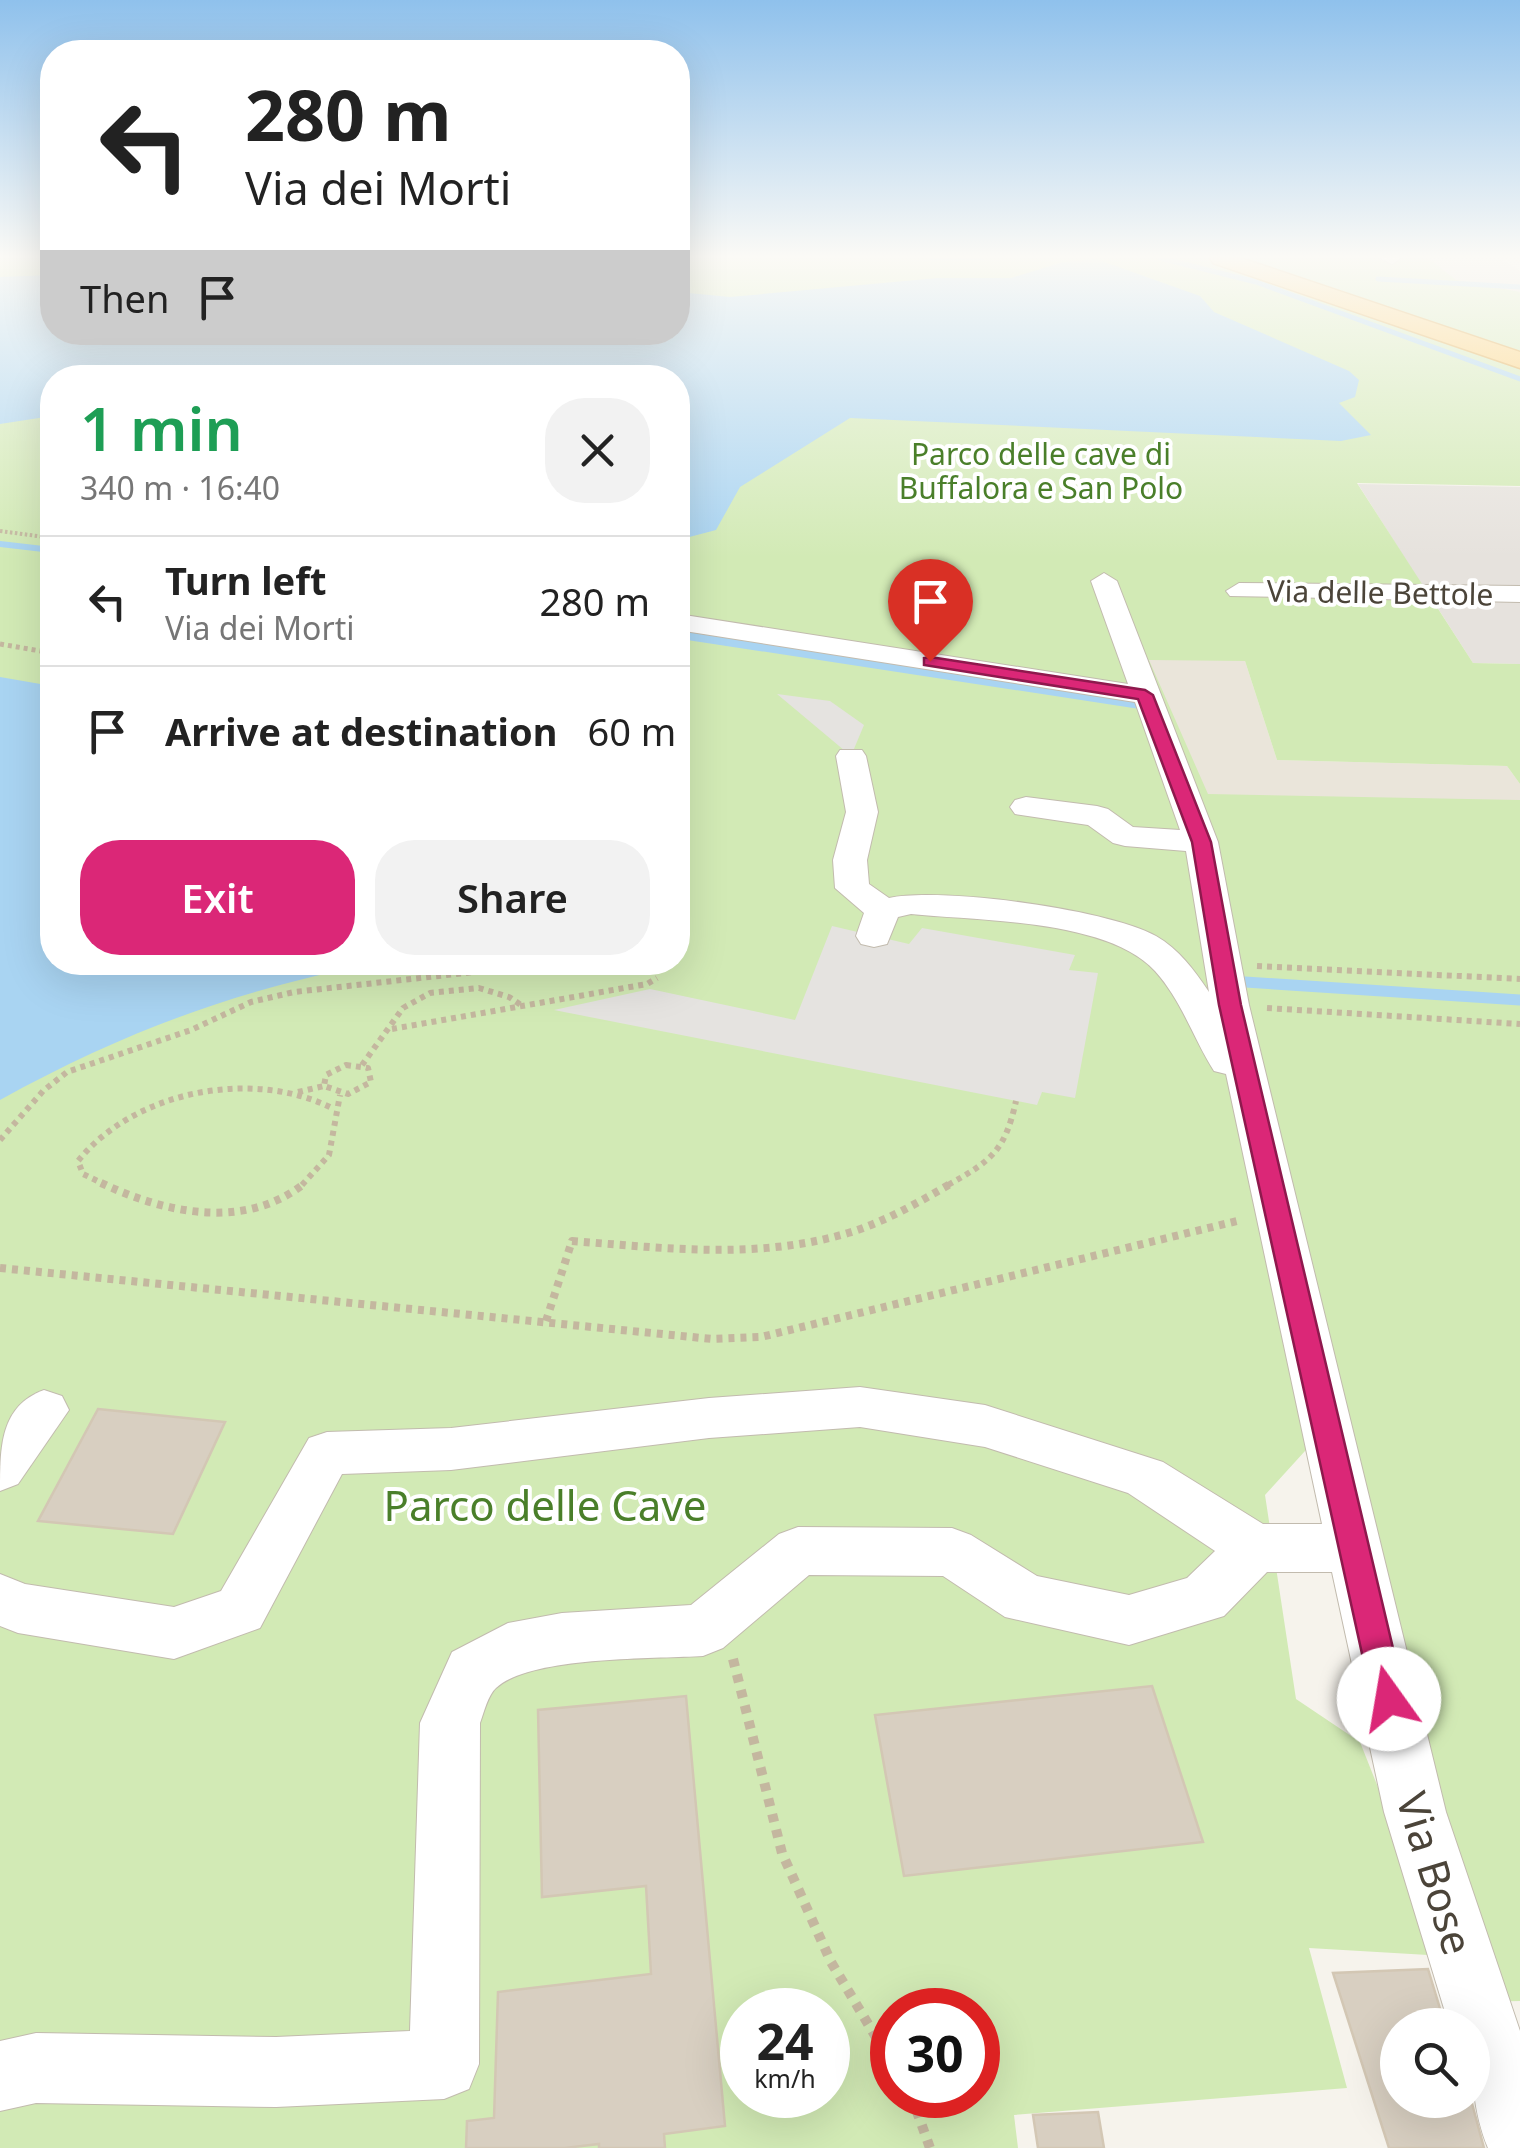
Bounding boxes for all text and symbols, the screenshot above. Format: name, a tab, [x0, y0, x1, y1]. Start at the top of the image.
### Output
text: 280 m	[245, 66, 452, 162]
icon: left	[80, 80, 210, 210]
text: Via dei Morti	[245, 157, 511, 218]
icon: arrive	[190, 270, 245, 325]
text: Then	[80, 272, 170, 324]
text: 1 min	[80, 387, 243, 469]
button: close	[545, 398, 650, 503]
park label: Parco delle cave di Buffalora e San Polo	[899, 433, 1183, 508]
text: 340 m · 16:40	[80, 466, 280, 509]
text: Turn left	[165, 554, 327, 606]
pin	[888, 559, 973, 662]
street label: Via delle Bettole	[1266, 570, 1494, 614]
icon: left	[80, 574, 135, 629]
icon: arrive	[903, 574, 958, 629]
text: 280 m	[539, 575, 650, 627]
text: Via dei Morti	[165, 606, 354, 649]
icon: arrive	[80, 704, 135, 759]
text: Arrive at destination	[165, 705, 557, 757]
text: 60 m	[587, 705, 676, 757]
button: Exit	[80, 840, 355, 955]
button: Share	[375, 840, 650, 955]
park label: Parco delle Cave	[384, 1476, 706, 1533]
position arrow	[1337, 1647, 1441, 1751]
street label: Via Bose	[1384, 1785, 1488, 1961]
speed limit sign: 30	[870, 1988, 1000, 2118]
text: 24	[756, 2007, 814, 2075]
map controls	[1380, 2008, 1490, 2118]
button: search	[1380, 2008, 1490, 2118]
text: km/h	[754, 2061, 816, 2095]

